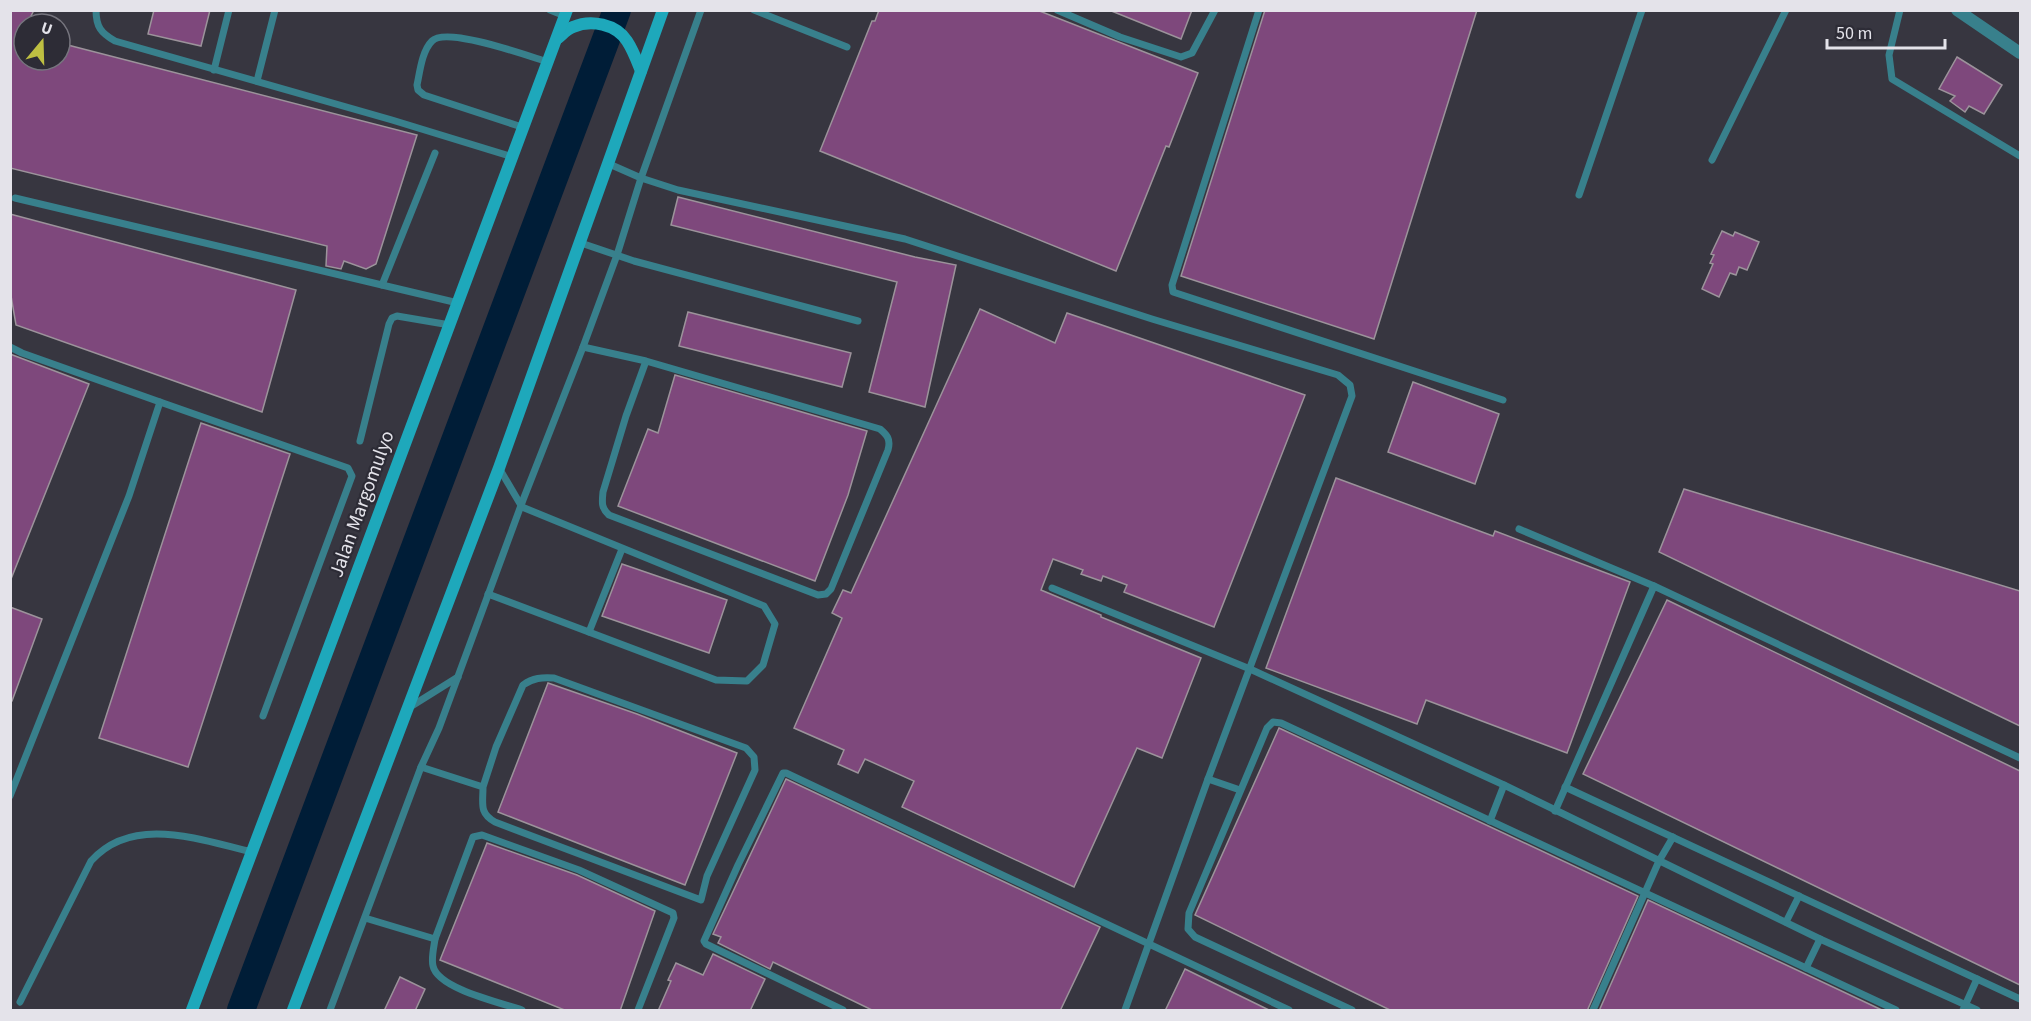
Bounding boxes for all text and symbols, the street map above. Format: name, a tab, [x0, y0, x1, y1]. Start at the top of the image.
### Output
north arrow	[12, 12, 72, 72]
scale bar	[1827, 12, 1946, 50]
text: U	[38, 17, 55, 41]
text: 50 m	[1836, 21, 1872, 46]
street label: Jalan Margomulyo	[322, 427, 402, 581]

